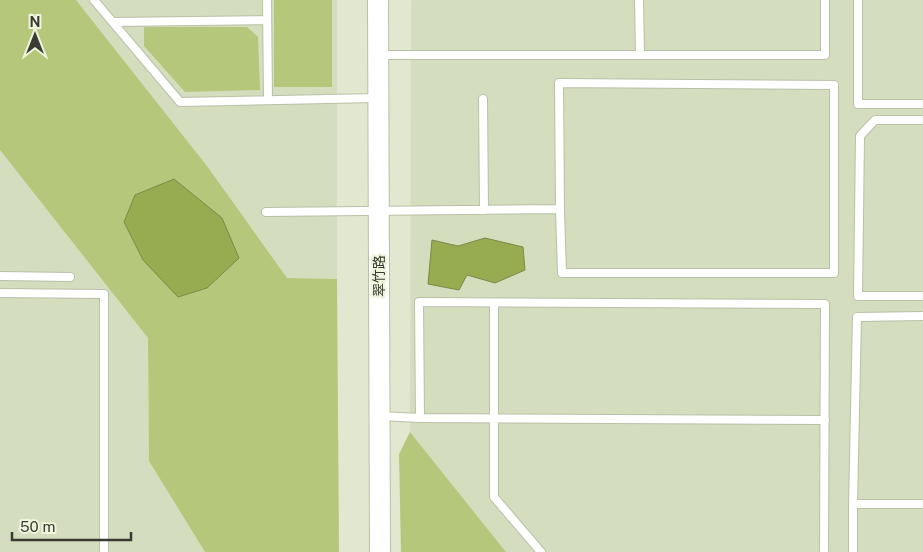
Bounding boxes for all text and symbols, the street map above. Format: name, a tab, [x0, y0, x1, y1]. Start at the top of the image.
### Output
north arrow	[10, 10, 60, 60]
text: N	[30, 14, 40, 30]
street label: 翠竹路	[371, 255, 387, 297]
scale bar	[12, 510, 131, 542]
text: 50 m	[20, 518, 55, 535]

